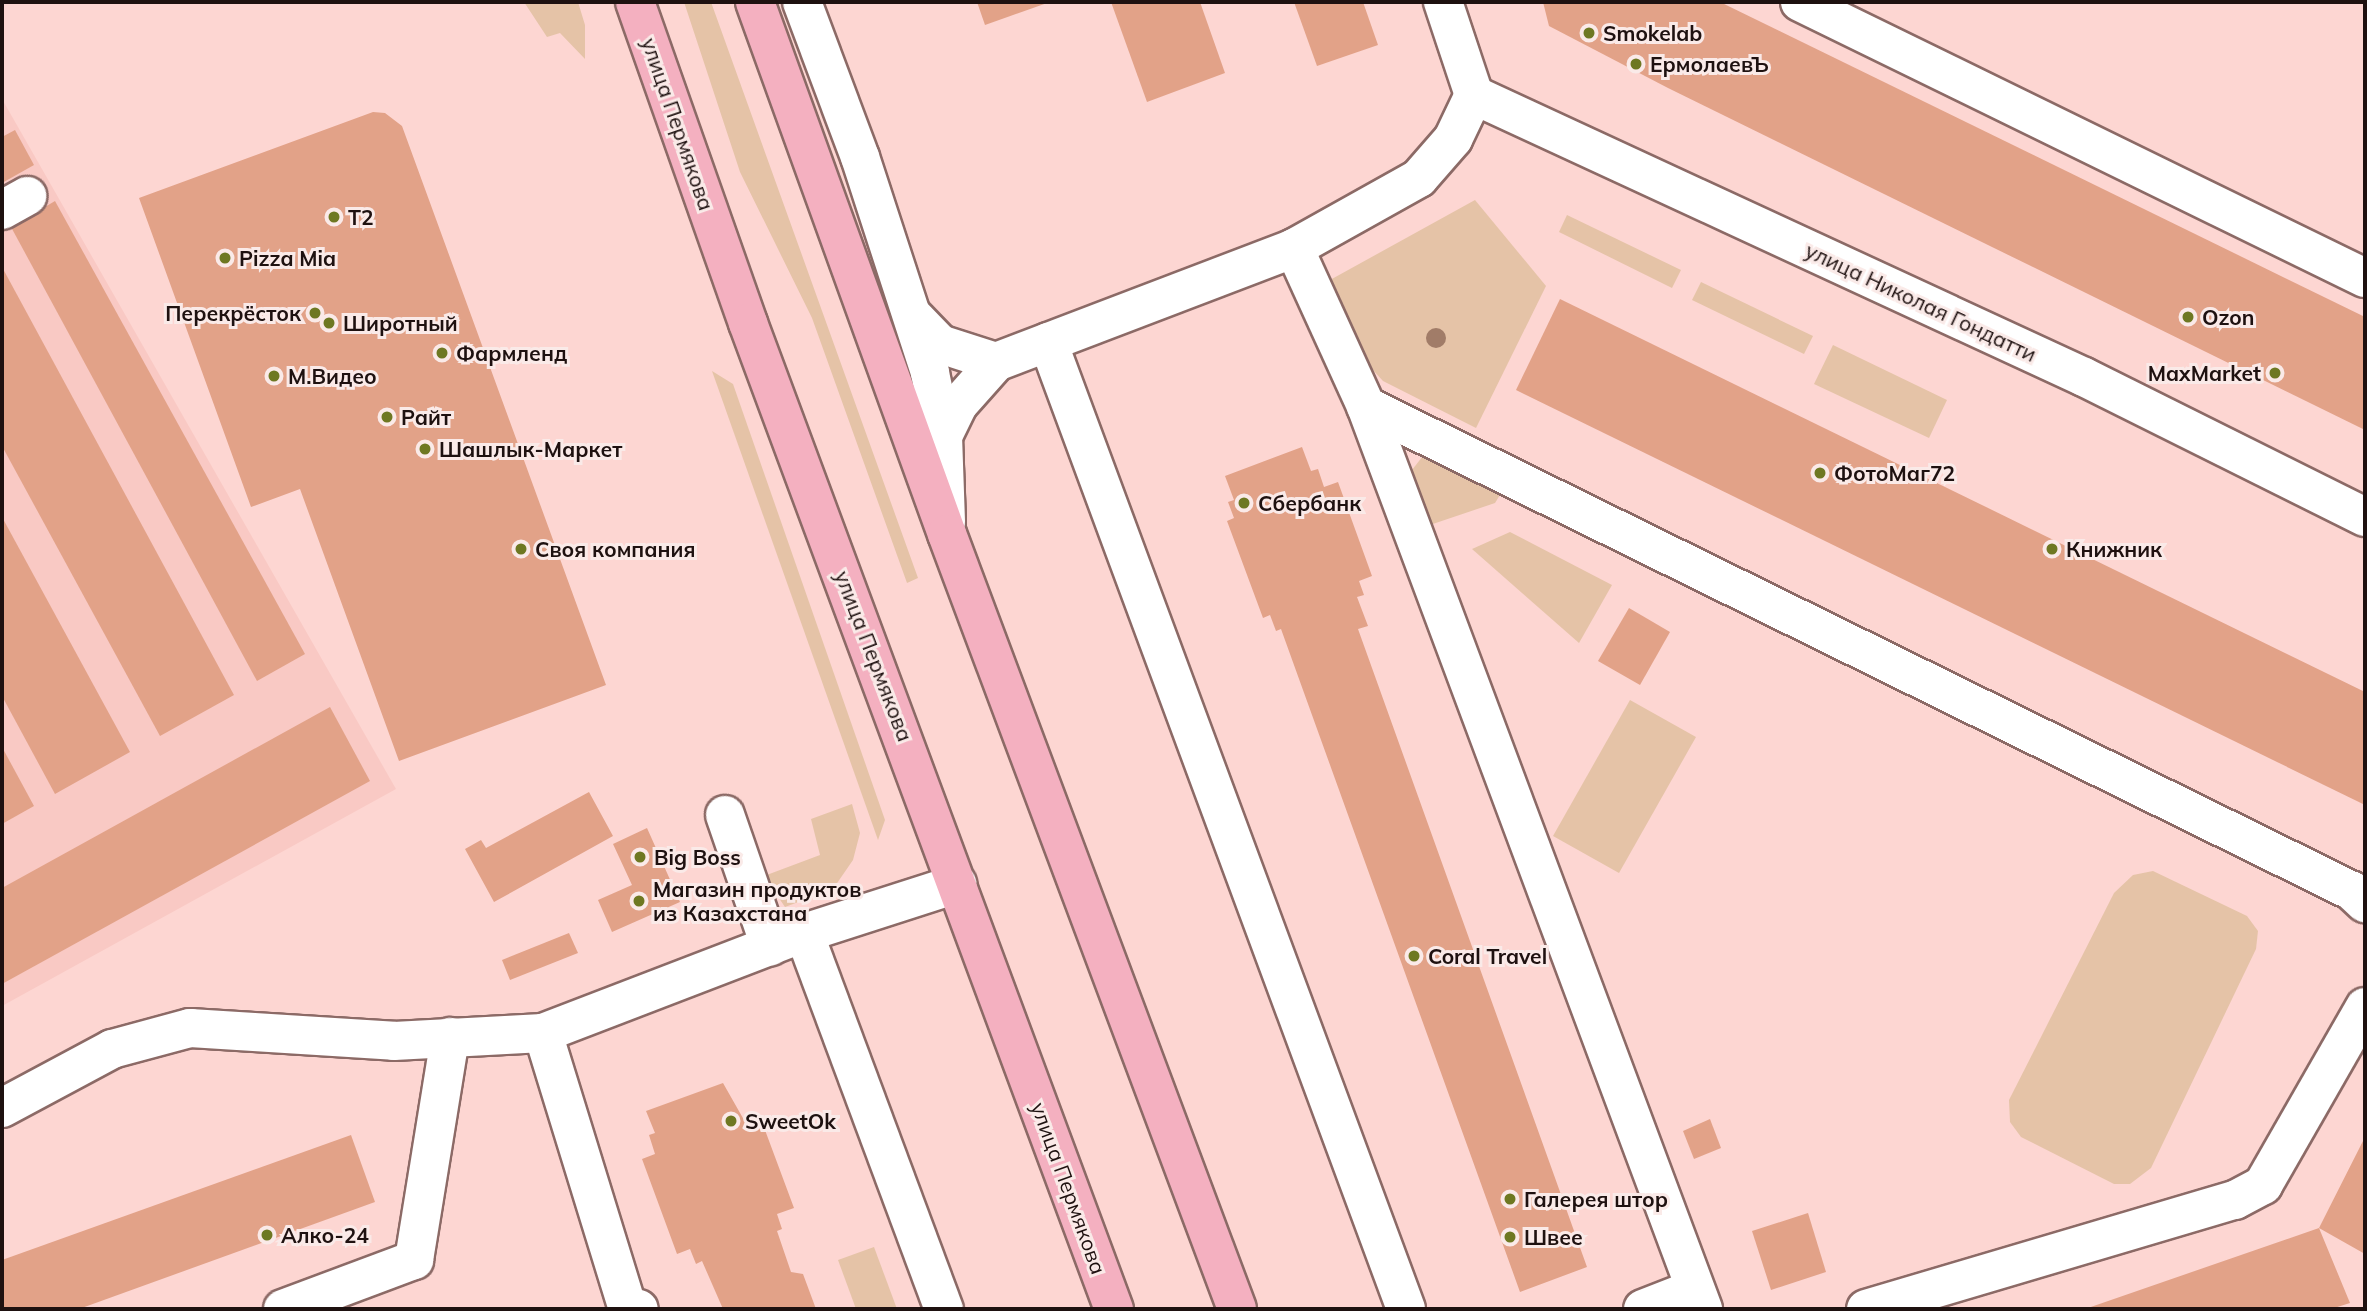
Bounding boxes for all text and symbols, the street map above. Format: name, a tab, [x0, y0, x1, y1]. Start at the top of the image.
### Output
place label: Smokelab	[1603, 20, 1702, 46]
marker: Smokelab	[1581, 25, 1597, 41]
street label: улица Пермякова	[637, 34, 719, 214]
place label: ЕрмолаевЪ	[1650, 51, 1769, 77]
marker: ЕрмолаевЪ	[1628, 56, 1644, 72]
place label: T2	[348, 204, 374, 230]
marker: T2	[326, 209, 342, 225]
street label: улица Николая Гондатти	[1801, 237, 2041, 367]
place label: Pizza Mia	[239, 245, 336, 271]
marker: Pizza Mia	[217, 250, 233, 266]
place label: Перекрёсток	[165, 300, 301, 326]
place label: Ozon	[2202, 304, 2254, 330]
marker: Перекрёсток	[307, 305, 323, 321]
marker: Ozon	[2180, 309, 2196, 325]
place label: Широтный	[343, 310, 458, 336]
marker: Широтный	[321, 315, 337, 331]
place label: Фармленд	[456, 340, 567, 366]
marker: Фармленд	[434, 345, 450, 361]
place label: MaxMarket	[2148, 360, 2261, 386]
place label: М.Видео	[288, 363, 377, 389]
marker: MaxMarket	[2267, 365, 2283, 381]
marker: М.Видео	[266, 368, 282, 384]
place label: Райт	[401, 404, 451, 430]
marker: Райт	[379, 409, 395, 425]
place label: Шашлык-Маркет	[439, 436, 623, 462]
marker: Шашлык-Маркет	[417, 441, 433, 457]
place label: ФотоМаг72	[1834, 460, 1955, 486]
marker: ФотоМаг72	[1812, 465, 1828, 481]
place label: Сбербанк	[1258, 490, 1361, 516]
marker: Сбербанк	[1236, 495, 1252, 511]
place label: Своя компания	[535, 536, 695, 562]
place label: Книжник	[2066, 536, 2162, 562]
marker: Своя компания	[513, 541, 529, 557]
marker: Книжник	[2044, 541, 2060, 557]
street label: улица Пермякова	[830, 567, 918, 745]
place label: Big Boss	[654, 844, 741, 870]
marker: Big Boss	[632, 849, 648, 865]
place label: Магазин продуктов из Казахстана	[653, 876, 861, 926]
marker: Магазин продуктов из Казахстана	[631, 893, 647, 909]
place label: Coral Travel	[1428, 943, 1547, 969]
marker: Coral Travel	[1406, 948, 1422, 964]
street label: улица Пермякова	[1026, 1099, 1112, 1277]
place label: SweetOk	[745, 1108, 836, 1134]
marker: SweetOk	[723, 1113, 739, 1129]
place label: Галерея штор	[1524, 1186, 1668, 1212]
marker: Галерея штор	[1502, 1191, 1518, 1207]
place label: Алко-24	[281, 1222, 369, 1248]
place label: Швее	[1524, 1224, 1583, 1250]
marker: Алко-24	[259, 1227, 275, 1243]
marker: Швее	[1502, 1229, 1518, 1245]

